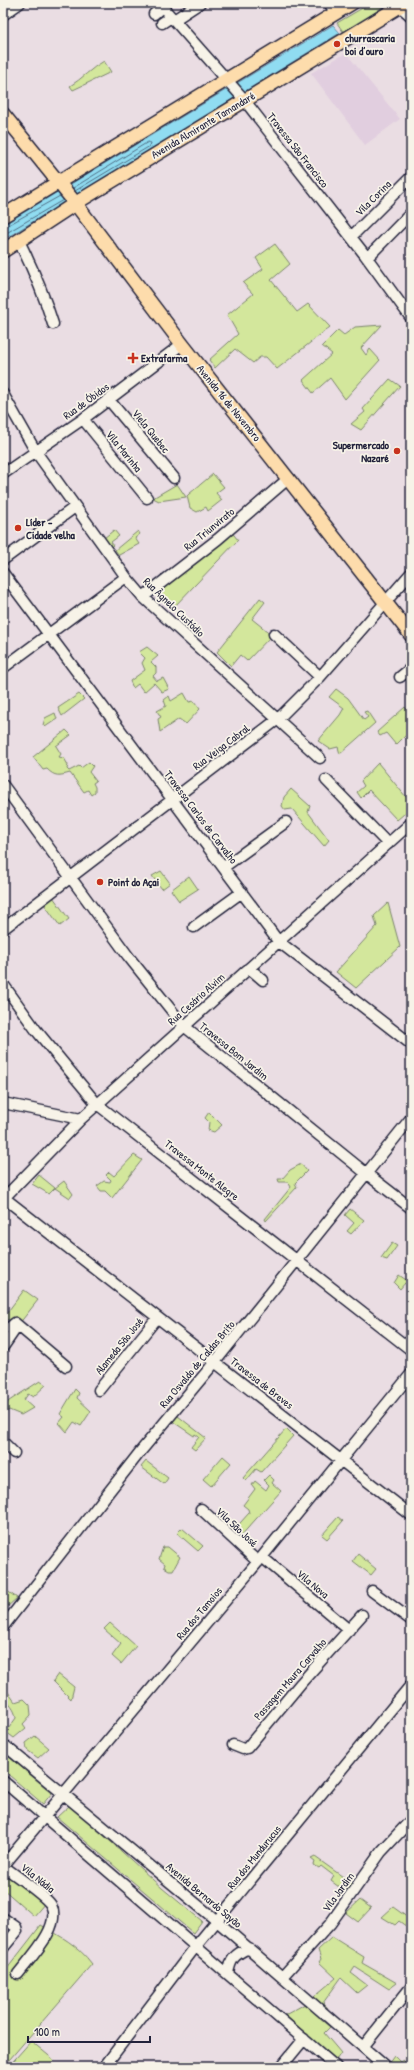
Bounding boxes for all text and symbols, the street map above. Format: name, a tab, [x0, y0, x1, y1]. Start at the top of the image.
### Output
place label: churrascaria boi d’ouro	[345, 31, 396, 58]
marker: churrascaria boi d’ouro	[332, 39, 342, 49]
street label: Avenida Almirante Tamandaré	[149, 88, 258, 162]
street label: Travessa São Francisco	[264, 110, 332, 191]
street label: Vila Corina	[352, 177, 394, 219]
place label: Extrafarma	[141, 351, 188, 365]
marker: Extrafarma	[128, 353, 138, 363]
street label: Avenida 16 de Novembro	[194, 362, 265, 445]
street label: Rua de Óbidos	[60, 380, 112, 422]
street label: Viela Quebec	[129, 406, 173, 456]
street label: Vila Marinha	[103, 427, 146, 475]
place label: Supermercado Nazaré	[333, 438, 390, 465]
marker: Supermercado Nazaré	[392, 446, 402, 456]
street label: Rua Triunvirato	[181, 504, 238, 554]
place label: Líder - Cidade velha	[26, 515, 76, 542]
marker: Líder - Cidade velha	[13, 523, 23, 533]
street label: Rua Âgnelo Custódio	[140, 574, 208, 640]
street label: Rua Veiga Cabral	[190, 721, 252, 773]
street label: Travessa Carlos de Carvalho	[161, 768, 241, 867]
place label: Point do Açai	[108, 875, 159, 889]
marker: Point do Açai	[95, 877, 105, 887]
street label: Rua Cesário Alvim	[165, 970, 228, 1028]
street label: Travessa Bom Jardim	[197, 1019, 272, 1083]
street label: Travessa Monte Alegre	[162, 1137, 242, 1204]
street label: Alameda São José	[92, 1314, 147, 1377]
street label: Rua Osvaldo de Caldas Brito	[156, 1317, 238, 1411]
street label: Travessa de Breves	[228, 1354, 296, 1412]
street label: Vila São José	[213, 1504, 261, 1550]
street label: Vila Nova	[294, 1567, 332, 1602]
street label: Rua dos Tamoios	[173, 1584, 225, 1642]
street label: Passagem Moura Carvalho	[251, 1635, 330, 1723]
street label: Rua dos Mundurucus	[224, 1822, 284, 1892]
street label: Avenida Bernardo Sayão	[163, 1859, 245, 1931]
street label: Vila Nádia	[18, 1860, 58, 1896]
street label: Vila Jardim	[319, 1869, 357, 1914]
scale bar	[28, 2018, 150, 2044]
text: 100 m	[34, 2023, 60, 2040]

